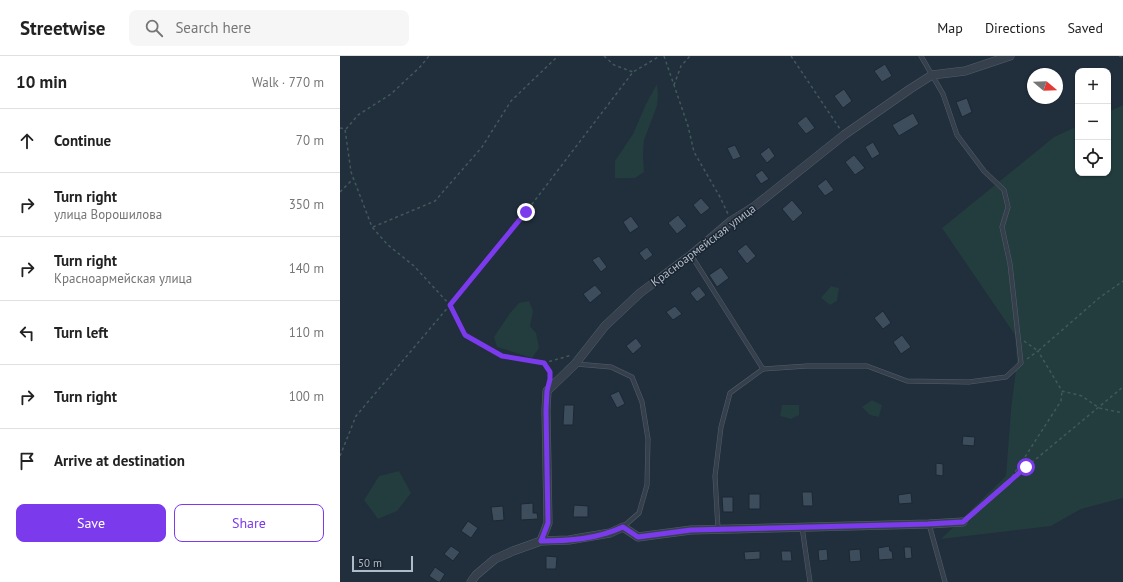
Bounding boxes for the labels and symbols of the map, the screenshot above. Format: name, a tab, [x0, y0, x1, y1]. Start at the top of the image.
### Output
north arrow	[1027, 68, 1063, 104]
street label: Красноармейская улица	[648, 201, 758, 289]
route end	[517, 203, 535, 221]
route start	[1017, 458, 1035, 476]
scale bar	[352, 554, 413, 573]

